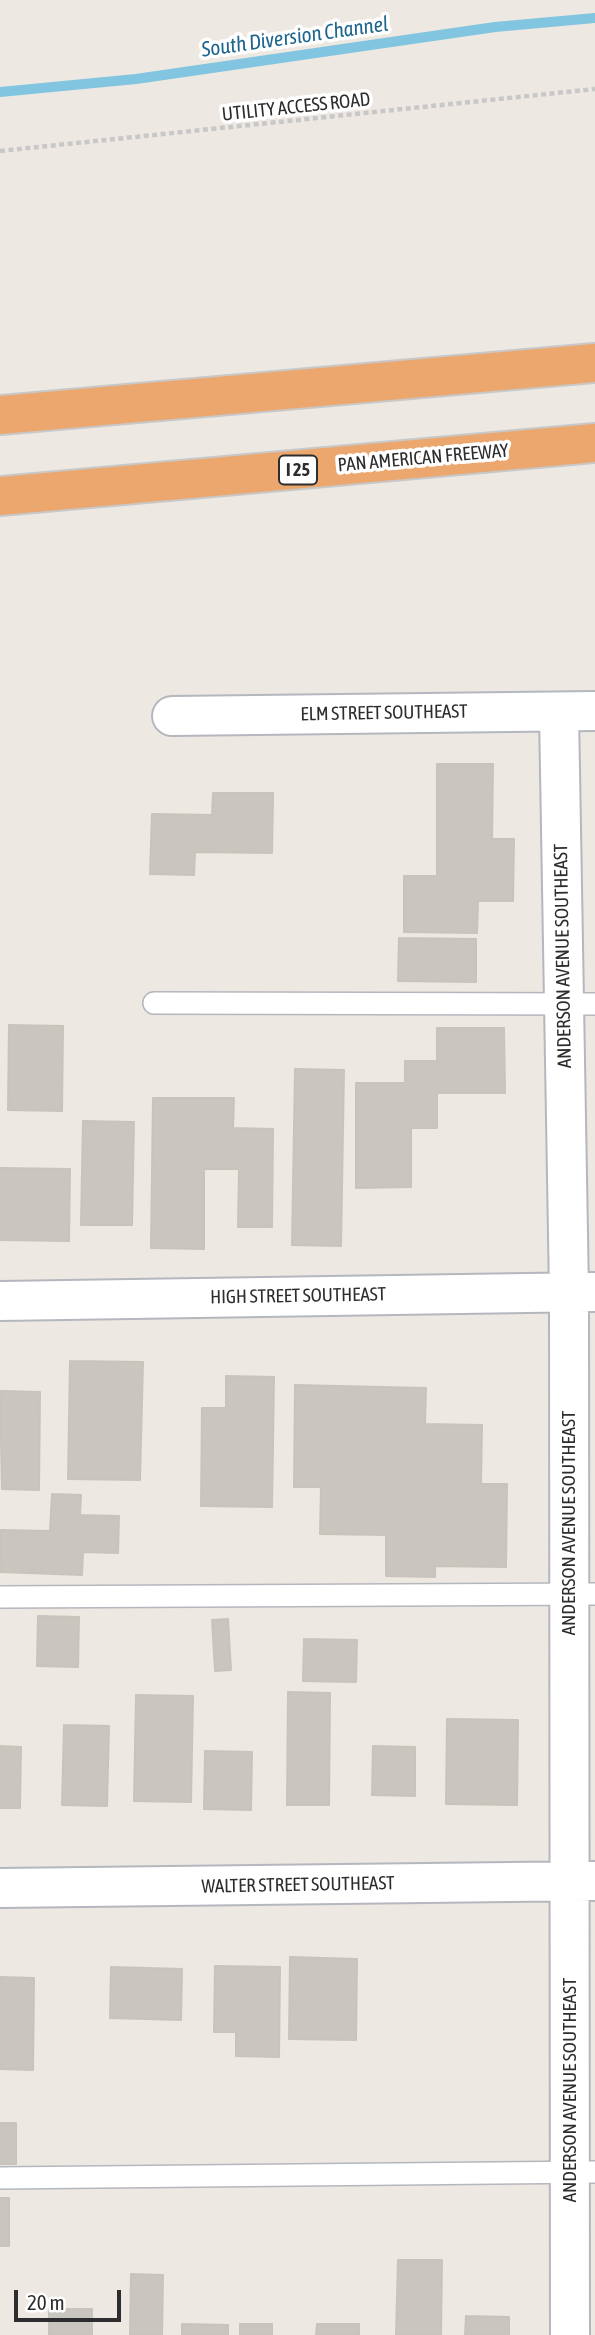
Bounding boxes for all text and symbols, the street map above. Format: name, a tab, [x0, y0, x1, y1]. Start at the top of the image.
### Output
water label: South Diversion Channel	[200, 11, 390, 63]
street label: UTILITY ACCESS ROAD	[221, 88, 371, 126]
street label: PAN AMERICAN FREEWAY	[337, 439, 509, 477]
road number: I 25	[279, 456, 317, 484]
street label: ELM STREET SOUTHEAST	[300, 700, 468, 726]
street label: ANDERSON AVENUE SOUTHEAST	[550, 844, 576, 1068]
street label: HIGH STREET SOUTHEAST	[210, 1283, 386, 1309]
street label: ANDERSON AVENUE SOUTHEAST	[558, 1411, 580, 1635]
street label: WALTER STREET SOUTHEAST	[201, 1872, 395, 1898]
street label: ANDERSON AVENUE SOUTHEAST	[559, 1978, 581, 2202]
scale bar	[18, 2276, 124, 2320]
text: 20 m	[27, 2290, 65, 2314]

